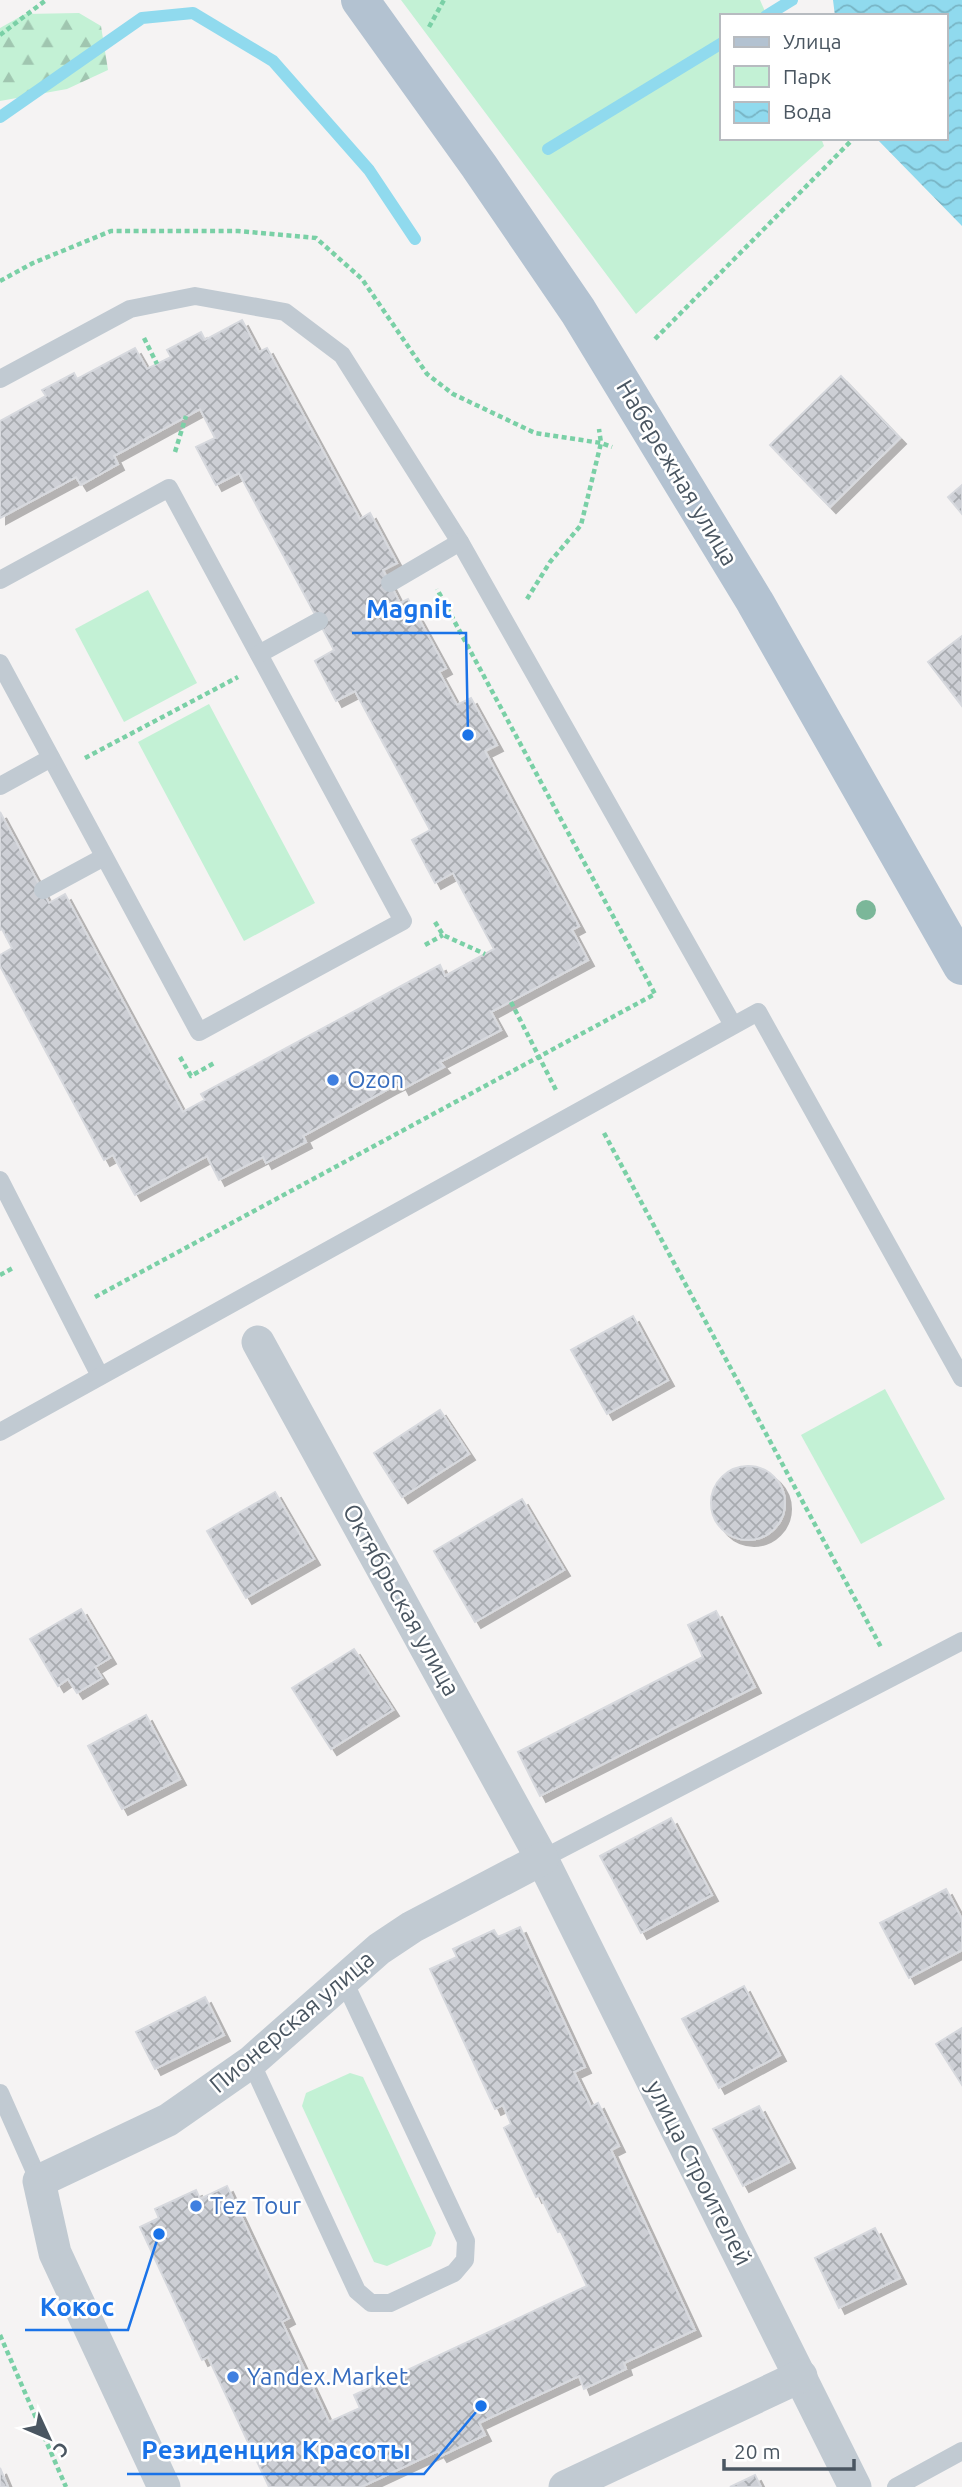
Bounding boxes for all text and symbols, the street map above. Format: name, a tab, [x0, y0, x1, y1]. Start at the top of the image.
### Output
legend	[720, 14, 948, 140]
text: Улица	[783, 29, 841, 53]
text: Парк	[783, 64, 832, 88]
text: Вода	[783, 99, 832, 123]
street label: Набережная улица	[611, 375, 744, 571]
callout: Magnit	[352, 586, 466, 633]
text: Magnit	[366, 594, 452, 623]
place label: Ozon	[347, 1066, 404, 1093]
marker: Ozon	[325, 1072, 341, 1088]
street label: Октябрьская улица	[338, 1499, 465, 1700]
street label: Пионерская улица	[204, 1945, 379, 2098]
street label: улица Строителей	[641, 2076, 758, 2270]
place label: Tez Tour	[210, 2192, 301, 2219]
marker: Tez Tour	[188, 2198, 204, 2214]
callout: Кокос	[25, 2283, 128, 2330]
text: Кокос	[40, 2292, 114, 2321]
place label: Yandex.Market	[247, 2363, 409, 2390]
marker: Yandex.Market	[225, 2369, 241, 2385]
north arrow	[14, 2403, 84, 2473]
callout: Резиденция Красоты	[127, 2427, 424, 2474]
scale bar	[724, 2428, 853, 2472]
text: Резиденция Красоты	[141, 2435, 411, 2464]
text: С	[49, 2438, 73, 2462]
text: 20 m	[734, 2439, 781, 2463]

